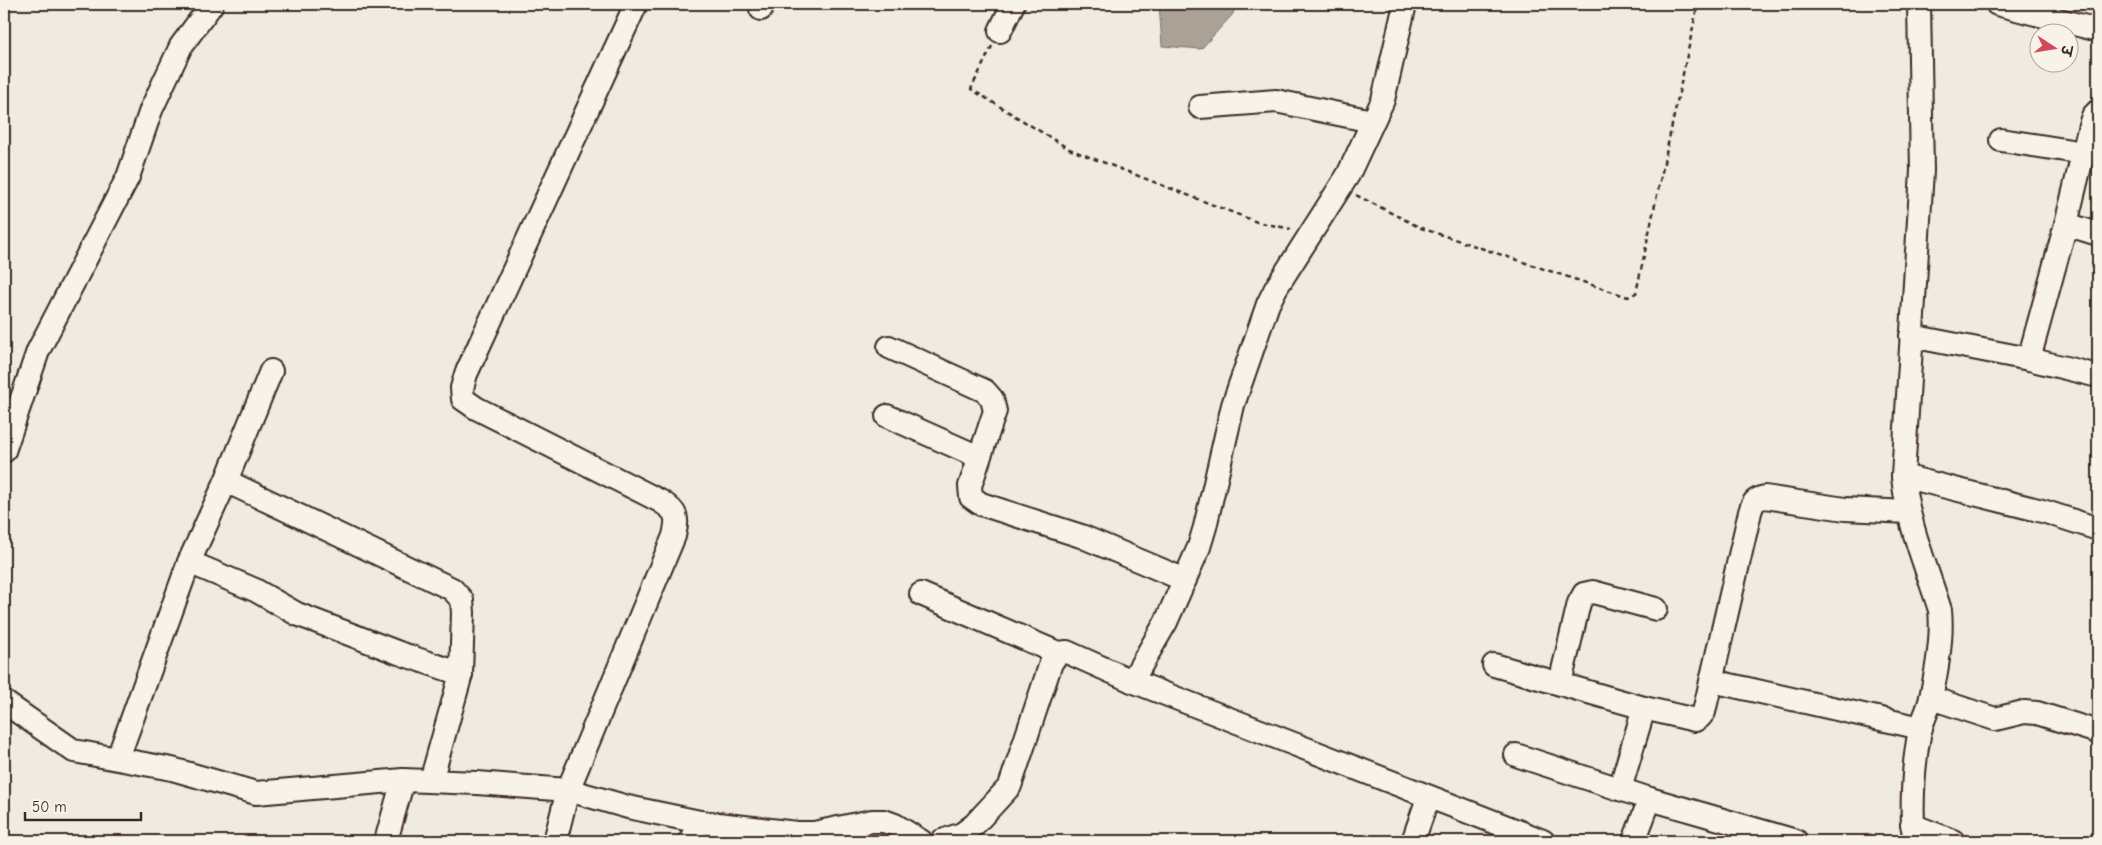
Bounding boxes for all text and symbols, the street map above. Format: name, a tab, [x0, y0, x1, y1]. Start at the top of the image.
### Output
north arrow	[2030, 22, 2080, 72]
text: उ	[2057, 42, 2076, 59]
scale bar	[25, 790, 141, 822]
text: 50 m	[32, 798, 67, 816]

